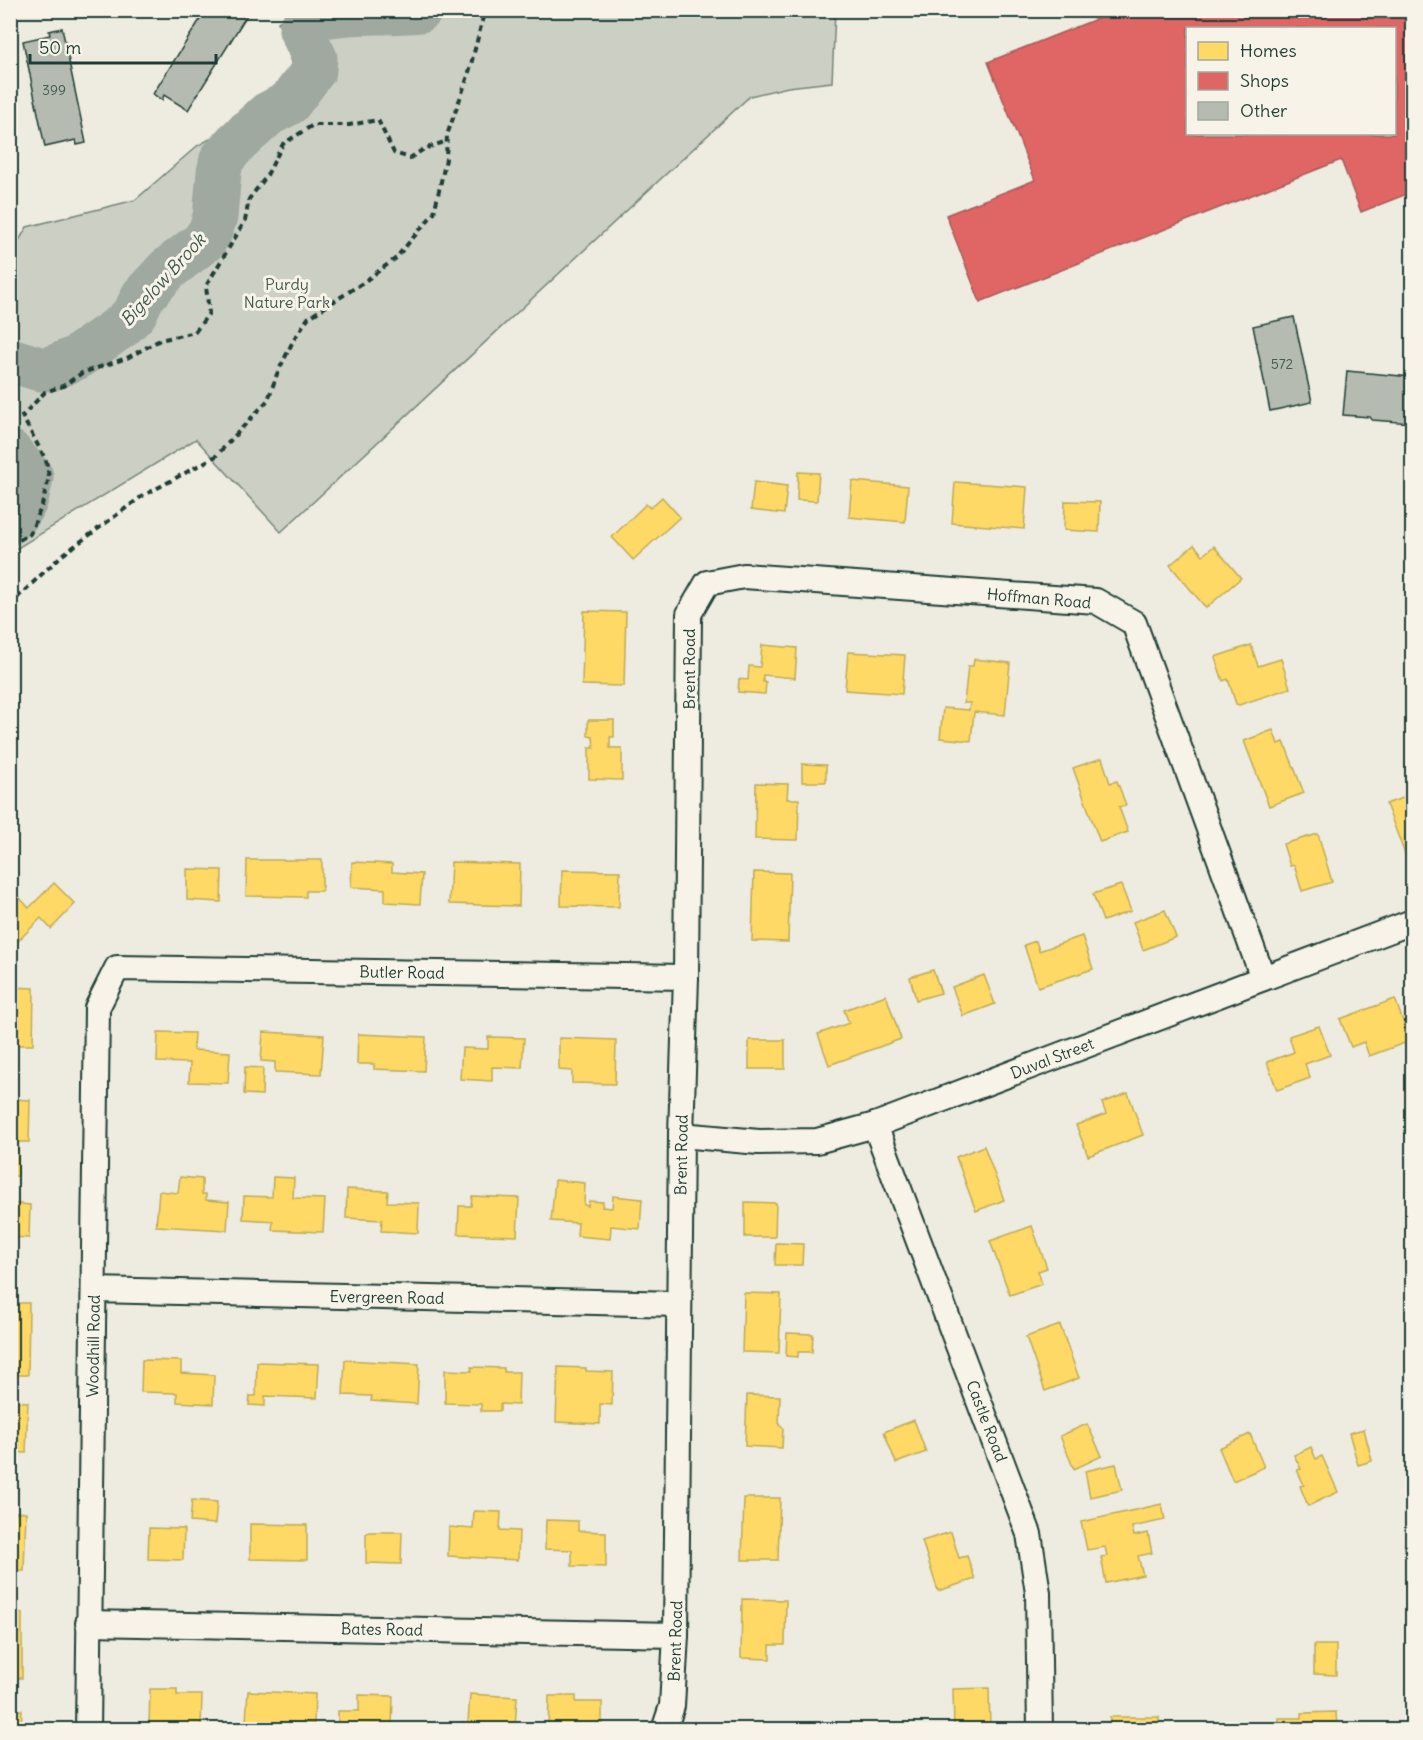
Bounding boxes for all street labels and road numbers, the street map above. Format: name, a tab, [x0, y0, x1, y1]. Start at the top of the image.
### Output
street label: Hoffman Road	[986, 583, 1092, 613]
street label: Brent Road	[679, 629, 699, 710]
street label: Butler Road	[359, 961, 445, 983]
street label: Duval Street	[1008, 1033, 1097, 1083]
street label: Brent Road	[670, 1114, 692, 1196]
street label: Evergreen Road	[329, 1286, 445, 1308]
street label: Woodhill Road	[82, 1294, 104, 1398]
street label: Castle Road	[962, 1377, 1012, 1465]
street label: Brent Road	[664, 1600, 686, 1682]
street label: Bates Road	[341, 1618, 423, 1640]

